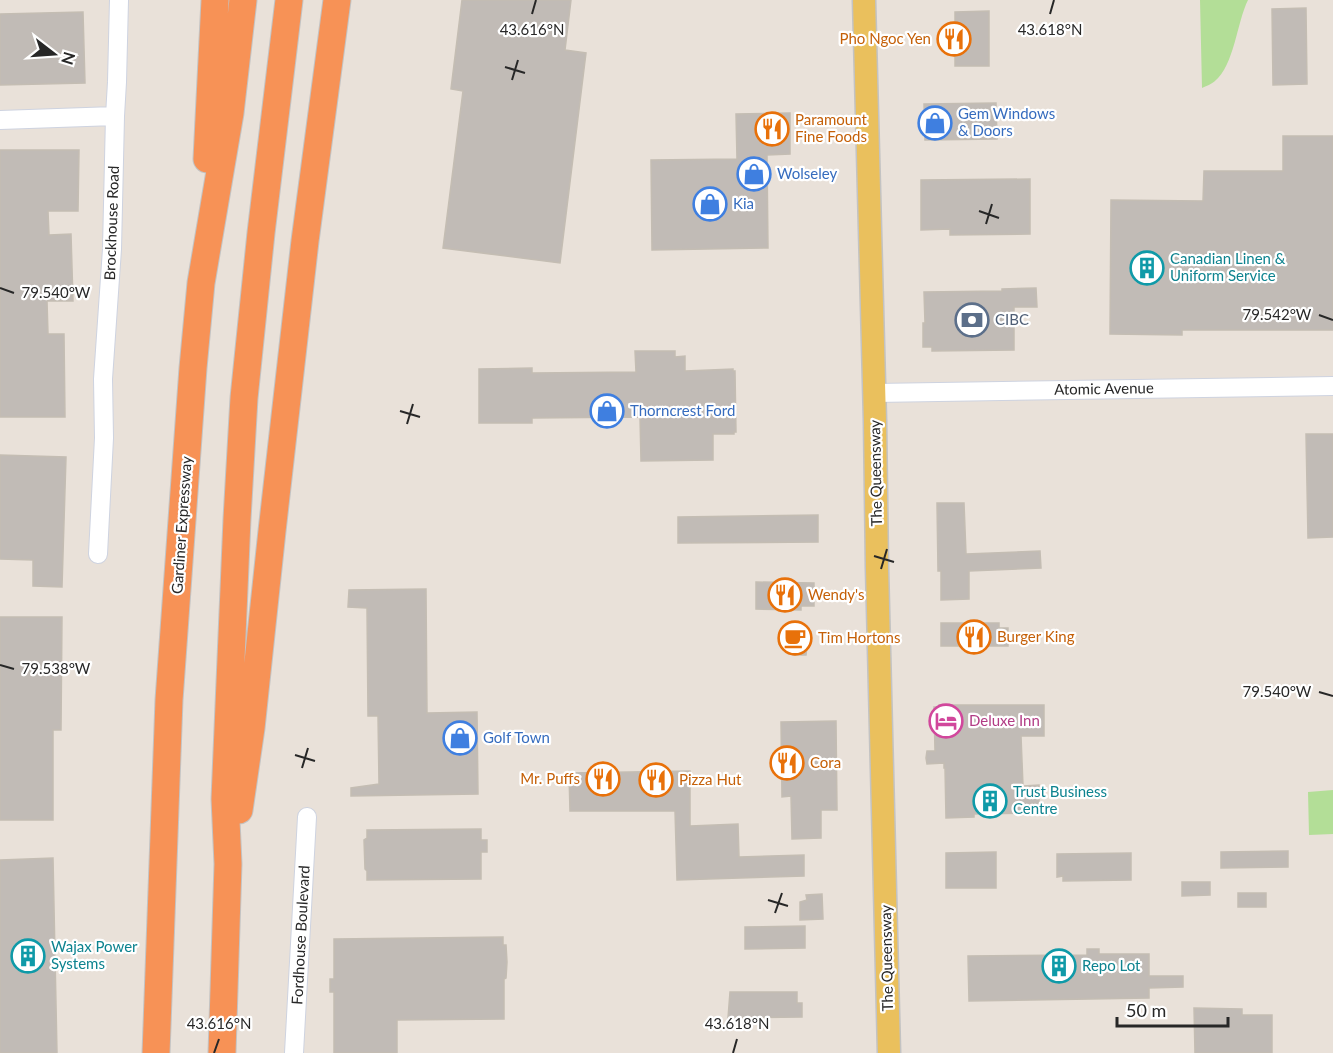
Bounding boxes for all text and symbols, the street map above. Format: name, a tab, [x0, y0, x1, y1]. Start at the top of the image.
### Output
text: 43.616°N	[500, 20, 564, 38]
text: 43.618°N	[1018, 20, 1082, 38]
restaurant icon: Pho Ngoc Yen	[936, 21, 972, 57]
north arrow	[24, 24, 84, 84]
place label: Pho Ngoc Yen	[840, 29, 931, 47]
text: N	[58, 50, 80, 67]
place label: Gem Windows & Doors	[958, 104, 1055, 139]
shop icon: Gem Windows & Doors	[917, 105, 953, 141]
place label: Paramount Fine Foods	[795, 110, 867, 145]
restaurant icon: Paramount Fine Foods	[754, 111, 790, 147]
shop icon: Wolseley	[736, 156, 772, 192]
place label: Wolseley	[777, 164, 837, 182]
street label: Brockhouse Road	[100, 165, 122, 281]
shop icon: Kia	[692, 186, 728, 222]
place label: Kia	[733, 194, 754, 212]
place label: Canadian Linen & Uniform Service	[1170, 249, 1286, 284]
building icon: Canadian Linen & Uniform Service	[1129, 250, 1165, 286]
text: 79.540°W	[22, 283, 91, 301]
bank icon: CIBC	[954, 302, 990, 338]
text: 79.542°W	[1243, 305, 1312, 323]
place label: CIBC	[995, 310, 1029, 328]
street label: Atomic Avenue	[1054, 378, 1154, 398]
shop icon: Thorncrest Ford	[589, 393, 625, 429]
place label: Thorncrest Ford	[630, 401, 735, 419]
street label: The Queensway	[865, 419, 885, 526]
street label: Gardiner Expressway	[167, 455, 195, 594]
restaurant icon: Wendy's	[767, 577, 803, 613]
place label: Wendy's	[808, 585, 865, 603]
restaurant icon: Burger King	[956, 619, 992, 655]
cafe icon: Tim Hortons	[777, 620, 813, 656]
place label: Burger King	[997, 627, 1075, 645]
place label: Tim Hortons	[818, 628, 900, 646]
text: 79.538°W	[22, 659, 91, 677]
text: 79.540°W	[1243, 682, 1312, 700]
hotel icon: Deluxe Inn	[928, 703, 964, 739]
place label: Deluxe Inn	[969, 711, 1040, 729]
shop icon: Golf Town	[442, 720, 478, 756]
place label: Golf Town	[483, 728, 550, 746]
restaurant icon: Cora	[769, 745, 805, 781]
place label: Cora	[810, 753, 841, 771]
restaurant icon: Mr. Puffs	[585, 761, 621, 797]
restaurant icon: Pizza Hut	[638, 762, 674, 798]
place label: Mr. Puffs	[520, 769, 580, 787]
place label: Pizza Hut	[679, 770, 742, 788]
place label: Trust Business Centre	[1013, 782, 1107, 817]
building icon: Trust Business Centre	[972, 783, 1008, 819]
street label: Fordhouse Boulevard	[287, 865, 313, 1005]
street label: The Queensway	[876, 904, 896, 1011]
place label: Wajax Power Systems	[51, 937, 138, 972]
building icon: Wajax Power Systems	[10, 938, 46, 974]
building icon: Repo Lot	[1041, 948, 1077, 984]
place label: Repo Lot	[1082, 956, 1141, 974]
scale bar	[1117, 990, 1228, 1028]
text: 50 m	[1126, 999, 1166, 1021]
text: 43.616°N	[187, 1014, 251, 1032]
text: 43.618°N	[705, 1014, 769, 1032]

